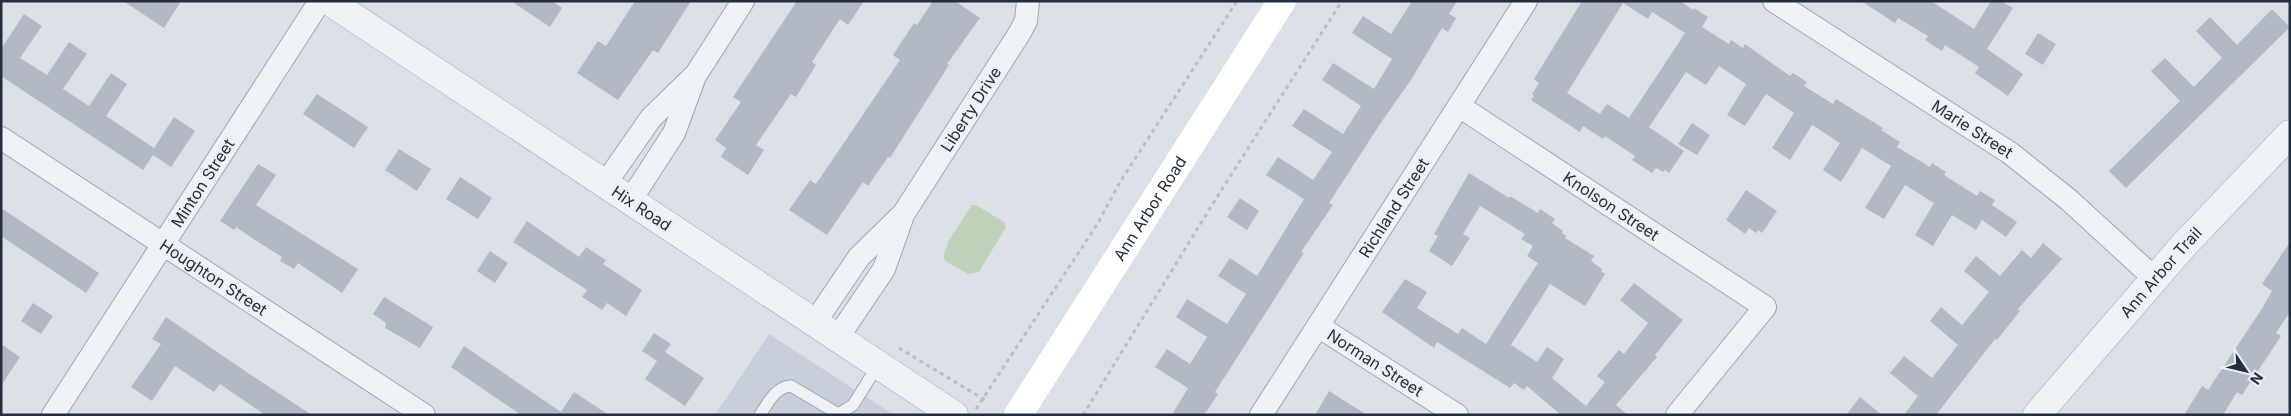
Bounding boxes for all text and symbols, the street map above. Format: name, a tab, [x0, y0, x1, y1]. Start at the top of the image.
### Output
street label: Liberty Drive	[936, 63, 1005, 155]
street label: Marie Street	[1928, 95, 2017, 162]
street label: Minton Street	[167, 135, 239, 231]
street label: Ann Arbor Road	[1109, 152, 1190, 265]
street label: Richland Street	[1354, 154, 1433, 261]
street label: Knolson Street	[1559, 167, 1663, 245]
street label: Hix Road	[608, 181, 675, 235]
street label: Ann Arbor Trail	[2116, 223, 2206, 322]
street label: Houghton Street	[156, 235, 271, 319]
street label: Norman Street	[1324, 325, 1427, 401]
north arrow	[2221, 346, 2271, 396]
text: N	[2247, 369, 2267, 388]

